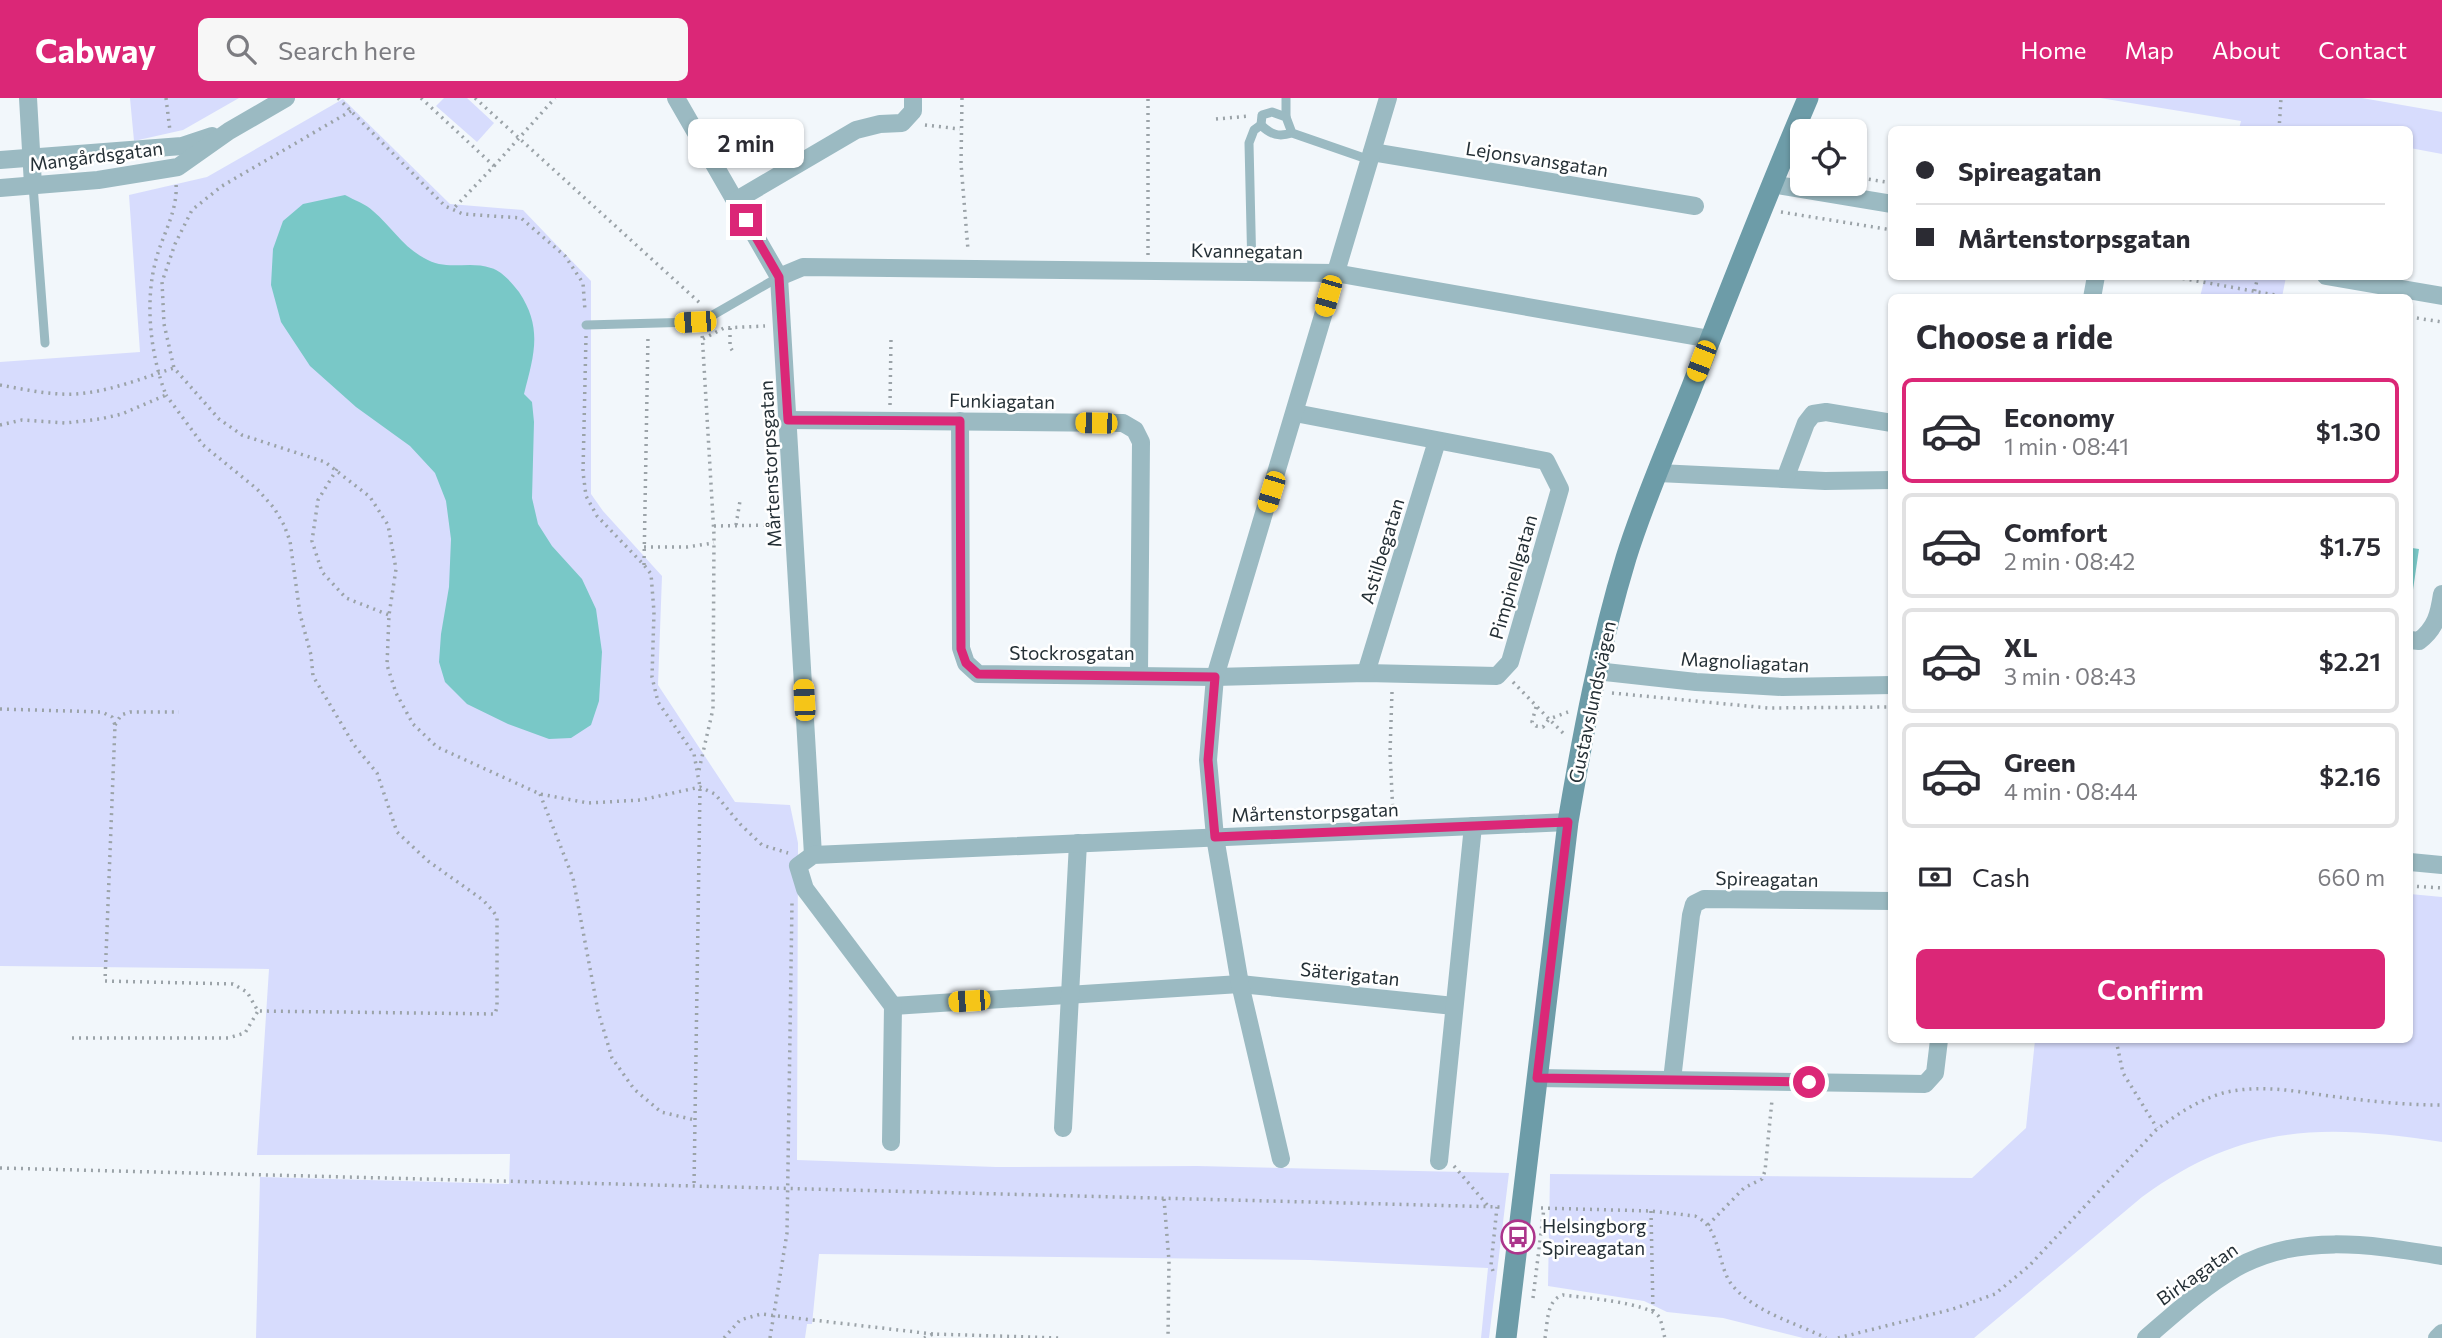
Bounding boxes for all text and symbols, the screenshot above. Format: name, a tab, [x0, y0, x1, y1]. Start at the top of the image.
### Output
search box	[198, 18, 688, 81]
text: Cabway	[35, 29, 156, 70]
icon: search	[222, 30, 260, 68]
text: Search here	[278, 34, 416, 65]
text: Home	[2021, 35, 2087, 64]
text: Map	[2125, 35, 2174, 64]
text: About	[2212, 35, 2280, 64]
text: Contact	[2318, 35, 2407, 64]
callout: 2 min	[688, 118, 804, 167]
map controls	[1790, 119, 1867, 196]
button: locate	[1790, 119, 1867, 196]
text: 2 min	[718, 129, 774, 157]
street label: Mangårdsgatan	[28, 136, 164, 175]
street label: Lejonsvansgatan	[1464, 136, 1610, 181]
text: Spireagatan	[1958, 155, 2102, 186]
route end	[730, 204, 762, 236]
text: Mårtenstorpsgatan	[1958, 222, 2191, 253]
street label: Kvannegatan	[1191, 238, 1303, 263]
car	[1313, 273, 1344, 319]
car	[674, 310, 717, 334]
text: Choose a ride	[1916, 316, 2113, 356]
car	[1684, 338, 1719, 384]
street label: Mårtenstorpsgatan	[754, 380, 785, 548]
street label: Funkiagatan	[949, 388, 1055, 413]
icon: car	[1920, 399, 1983, 462]
text: Economy	[2004, 401, 2115, 432]
car	[1075, 412, 1118, 434]
text: $1.30	[2316, 415, 2381, 446]
text: 1 min · 08:41	[2004, 432, 2129, 460]
car	[1255, 469, 1288, 515]
street label: Astilbegatan	[1355, 495, 1408, 606]
street label: Pimpinellgatan	[1484, 512, 1541, 642]
icon: car	[1920, 514, 1983, 577]
text: Comfort	[2004, 516, 2107, 547]
text: $1.75	[2319, 530, 2381, 561]
text: 2 min · 08:42	[2004, 547, 2135, 575]
street label: Gustavslundsvägen	[1563, 619, 1620, 785]
icon: car	[1920, 629, 1983, 692]
text: XL	[2004, 631, 2038, 662]
street label: Stockrosgatan	[1009, 641, 1135, 664]
text: $2.21	[2319, 645, 2381, 676]
street label: Magnoliagatan	[1680, 647, 1810, 676]
text: 3 min · 08:43	[2004, 662, 2136, 690]
car	[793, 678, 816, 722]
icon: car	[1920, 744, 1983, 807]
text: Green	[2004, 746, 2076, 777]
text: $2.16	[2319, 760, 2381, 791]
text: 4 min · 08:44	[2004, 777, 2138, 805]
street label: Mårtenstorpsgatan	[1231, 797, 1399, 826]
icon: cash	[1916, 858, 1954, 896]
text: Cash	[1972, 861, 2030, 892]
text: 660 m	[2318, 863, 2385, 891]
street label: Spireagatan	[1715, 866, 1819, 891]
button: Confirm	[1916, 949, 2385, 1029]
street label: Säterigatan	[1299, 957, 1401, 990]
car	[948, 989, 991, 1013]
route start	[1793, 1066, 1825, 1098]
place label: Helsingborg Spireagatan	[1542, 1214, 1646, 1259]
bus stop icon: Helsingborg Spireagatan	[1499, 1218, 1537, 1256]
street label: Birkagatan	[2152, 1237, 2242, 1310]

